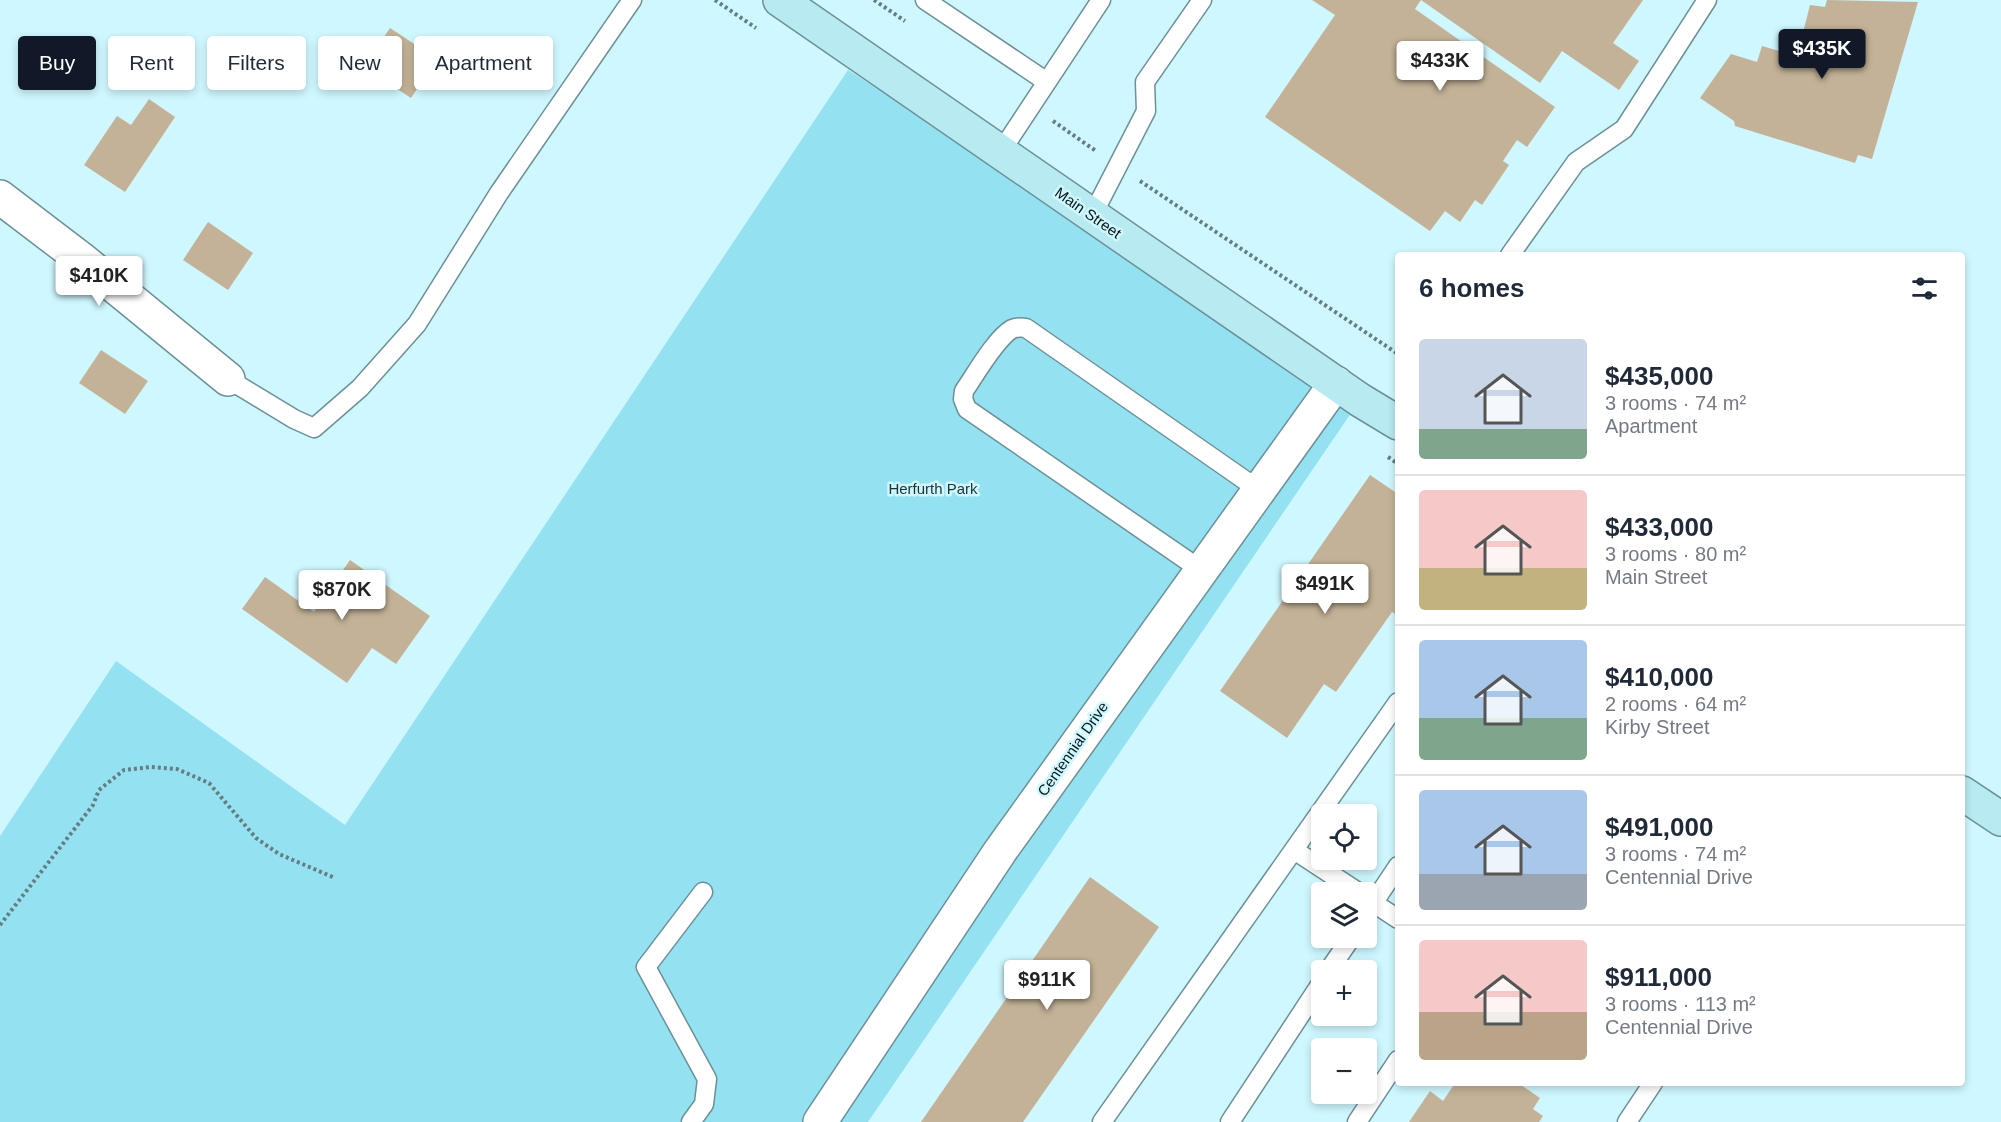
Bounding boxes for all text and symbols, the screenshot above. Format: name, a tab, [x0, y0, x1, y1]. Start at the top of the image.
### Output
pin: $435K	[1780, 29, 1864, 80]
chip: Buy	[18, 36, 96, 90]
chip: Rent	[108, 36, 195, 90]
chip: Filters	[207, 36, 306, 90]
chip: New	[318, 36, 402, 90]
chip: Apartment	[414, 36, 553, 90]
text: $435K	[1793, 37, 1851, 59]
pin: $433K	[1398, 41, 1482, 92]
text: $433K	[1411, 49, 1469, 71]
street label: Main Street	[1052, 184, 1125, 242]
pin: $410K	[57, 256, 141, 307]
text: $410K	[70, 264, 128, 286]
icon: filters	[1908, 272, 1941, 305]
text: 6 homes	[1419, 273, 1525, 303]
text: $435,000	[1605, 361, 1713, 391]
icon: home	[1467, 363, 1539, 435]
text: 3 rooms · 74 m²	[1605, 392, 1746, 414]
text: Apartment	[1605, 415, 1697, 437]
park label: Herfurth Park	[888, 480, 978, 497]
text: $433,000	[1605, 512, 1713, 542]
icon: home	[1467, 514, 1539, 586]
text: 3 rooms · 80 m²	[1605, 543, 1746, 565]
pin: $491K	[1283, 564, 1367, 615]
text: Main Street	[1605, 566, 1707, 588]
pin: $870K	[300, 570, 384, 621]
text: $491K	[1296, 572, 1354, 594]
text: $870K	[313, 578, 371, 600]
text: $410,000	[1605, 662, 1713, 692]
icon: home	[1467, 664, 1539, 736]
text: 2 rooms · 64 m²	[1605, 693, 1746, 715]
street label: Centennial Drive	[1034, 698, 1111, 799]
text: Kirby Street	[1605, 716, 1709, 738]
map controls	[1311, 804, 1377, 1104]
button: locate	[1311, 804, 1377, 870]
text: $491,000	[1605, 812, 1713, 842]
icon: home	[1467, 814, 1539, 886]
text: 3 rooms · 74 m²	[1605, 843, 1746, 865]
text: Centennial Drive	[1605, 866, 1753, 888]
button: layers	[1311, 882, 1377, 948]
pin: $911K	[1005, 960, 1089, 1011]
button: +	[1311, 960, 1377, 1026]
text: $911,000	[1605, 962, 1712, 992]
icon: home	[1467, 964, 1539, 1036]
text: $911K	[1018, 968, 1076, 990]
text: 3 rooms · 113 m²	[1605, 993, 1756, 1015]
text: Centennial Drive	[1605, 1016, 1753, 1038]
button: −	[1311, 1038, 1377, 1104]

